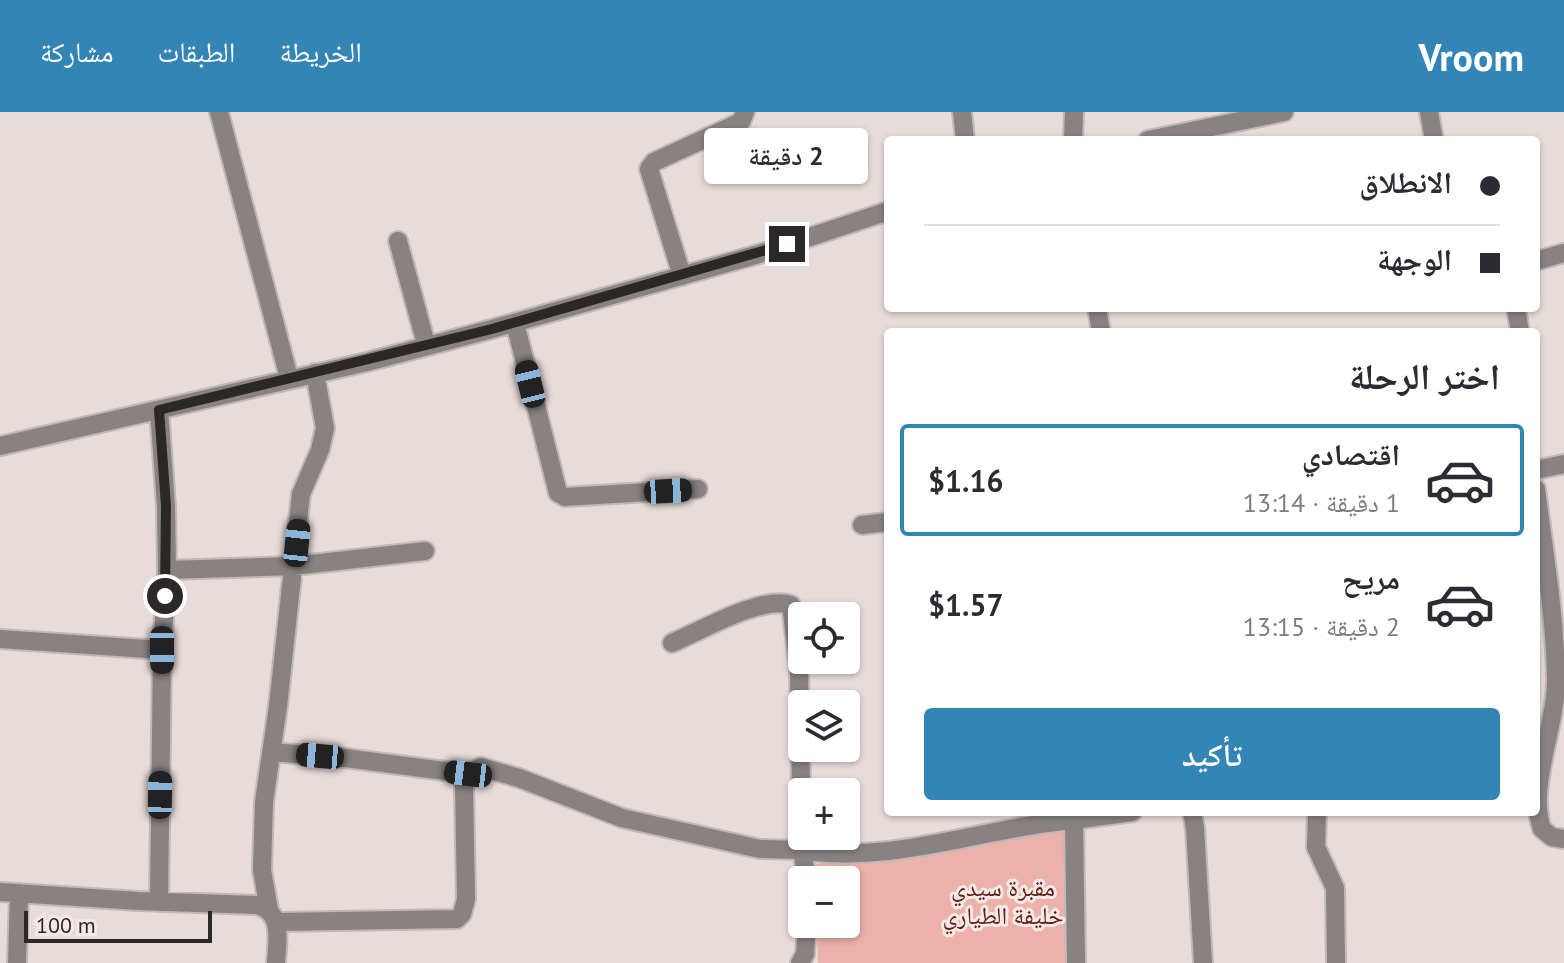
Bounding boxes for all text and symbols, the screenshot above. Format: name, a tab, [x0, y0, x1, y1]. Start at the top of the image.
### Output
text: Vroom	[1419, 32, 1524, 81]
text: مشاركة	[40, 33, 114, 70]
text: الطبقات	[158, 33, 235, 70]
text: الخريطة	[279, 33, 362, 70]
callout: 2 دقيقة	[705, 128, 869, 184]
text: 2 دقيقة	[748, 139, 824, 172]
text: الانطلاق	[1359, 162, 1452, 201]
route end	[769, 226, 805, 262]
text: الوجهة	[1377, 239, 1452, 278]
text: اختر الرحلة	[1349, 352, 1500, 399]
car	[513, 358, 547, 410]
text: اقتصادي	[1302, 434, 1400, 473]
icon: car	[1424, 444, 1496, 516]
text: $1.16	[928, 461, 1003, 500]
car	[643, 478, 693, 504]
text: 1 دقيقة · 13:14	[1243, 486, 1400, 519]
car	[283, 518, 311, 568]
text: مريح	[1342, 558, 1400, 597]
icon: car	[1424, 568, 1496, 640]
route start	[147, 578, 183, 614]
text: $1.57	[928, 585, 1003, 624]
map controls	[788, 602, 860, 938]
button: locate	[788, 602, 860, 674]
text: 2 دقيقة · 13:15	[1243, 610, 1400, 643]
car	[150, 626, 174, 674]
button: layers	[788, 690, 860, 762]
button: تأكيد	[924, 708, 1500, 800]
car	[295, 742, 345, 770]
car	[443, 759, 493, 789]
car	[148, 771, 172, 819]
button: +	[788, 778, 860, 850]
button: −	[788, 866, 860, 938]
park label: مقبرة سيدي خليفة الطياري	[942, 872, 1064, 935]
scale bar	[24, 907, 212, 943]
text: 100 m	[36, 911, 96, 939]

